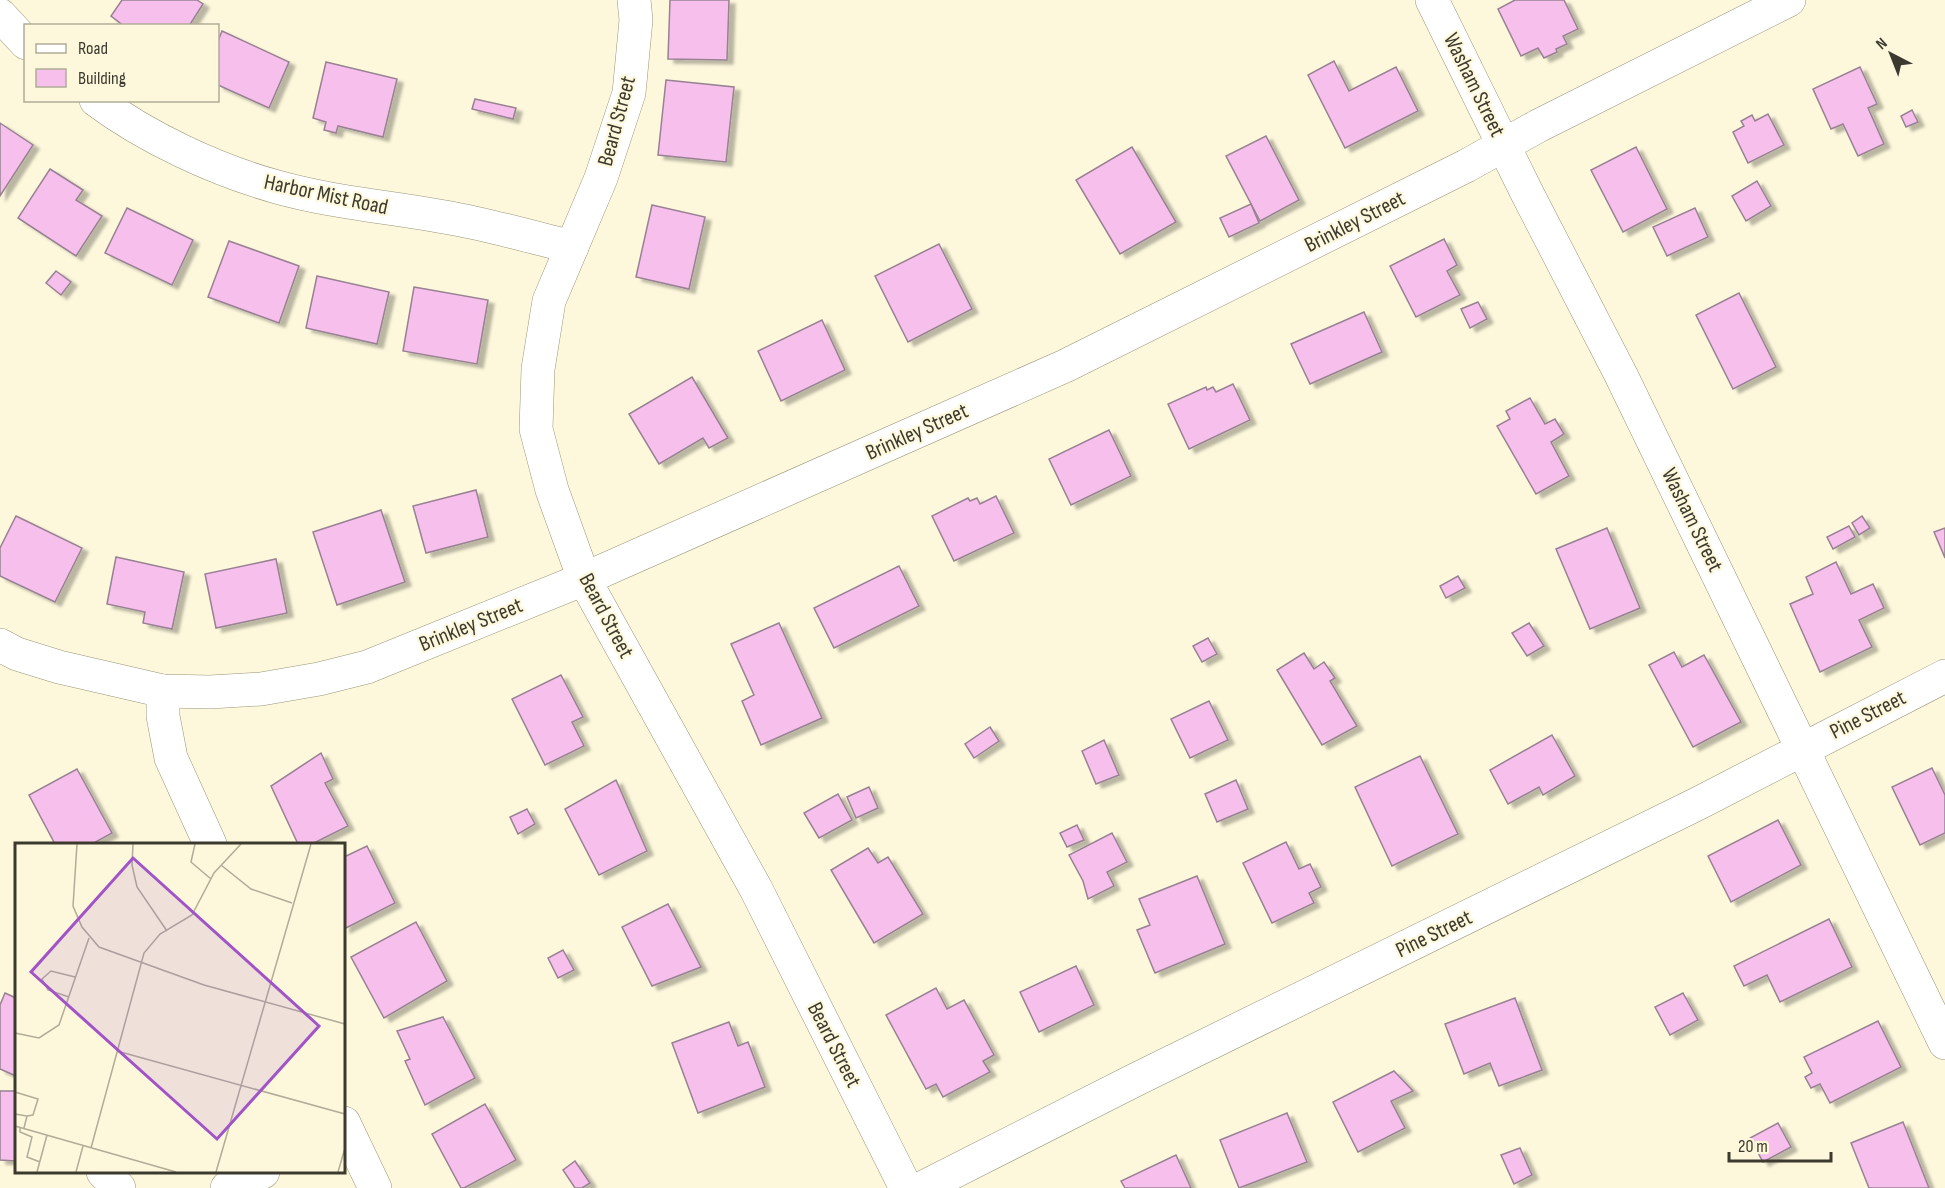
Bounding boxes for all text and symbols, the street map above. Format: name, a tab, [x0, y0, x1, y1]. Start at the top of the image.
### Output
legend	[24, 24, 219, 102]
north arrow	[1861, 24, 1921, 84]
street label: Washam Street	[1437, 29, 1511, 142]
text: N	[1872, 34, 1891, 54]
text: Road	[78, 38, 108, 59]
text: Building	[78, 68, 126, 89]
street label: Beard Street	[592, 73, 642, 169]
street label: Harbor Mist Road	[262, 169, 390, 221]
street label: Brinkley Street	[1300, 185, 1410, 259]
street label: Brinkley Street	[862, 397, 973, 467]
street label: Washam Street	[1655, 464, 1729, 577]
street label: Beard Street	[572, 569, 640, 663]
street label: Brinkley Street	[415, 592, 527, 658]
street label: Pine Street	[1826, 684, 1911, 746]
inset map	[15, 843, 345, 1173]
street label: Pine Street	[1391, 904, 1477, 964]
street label: Beard Street	[801, 998, 867, 1092]
scale bar	[1729, 1125, 1831, 1163]
text: 20 m	[1738, 1136, 1768, 1157]

